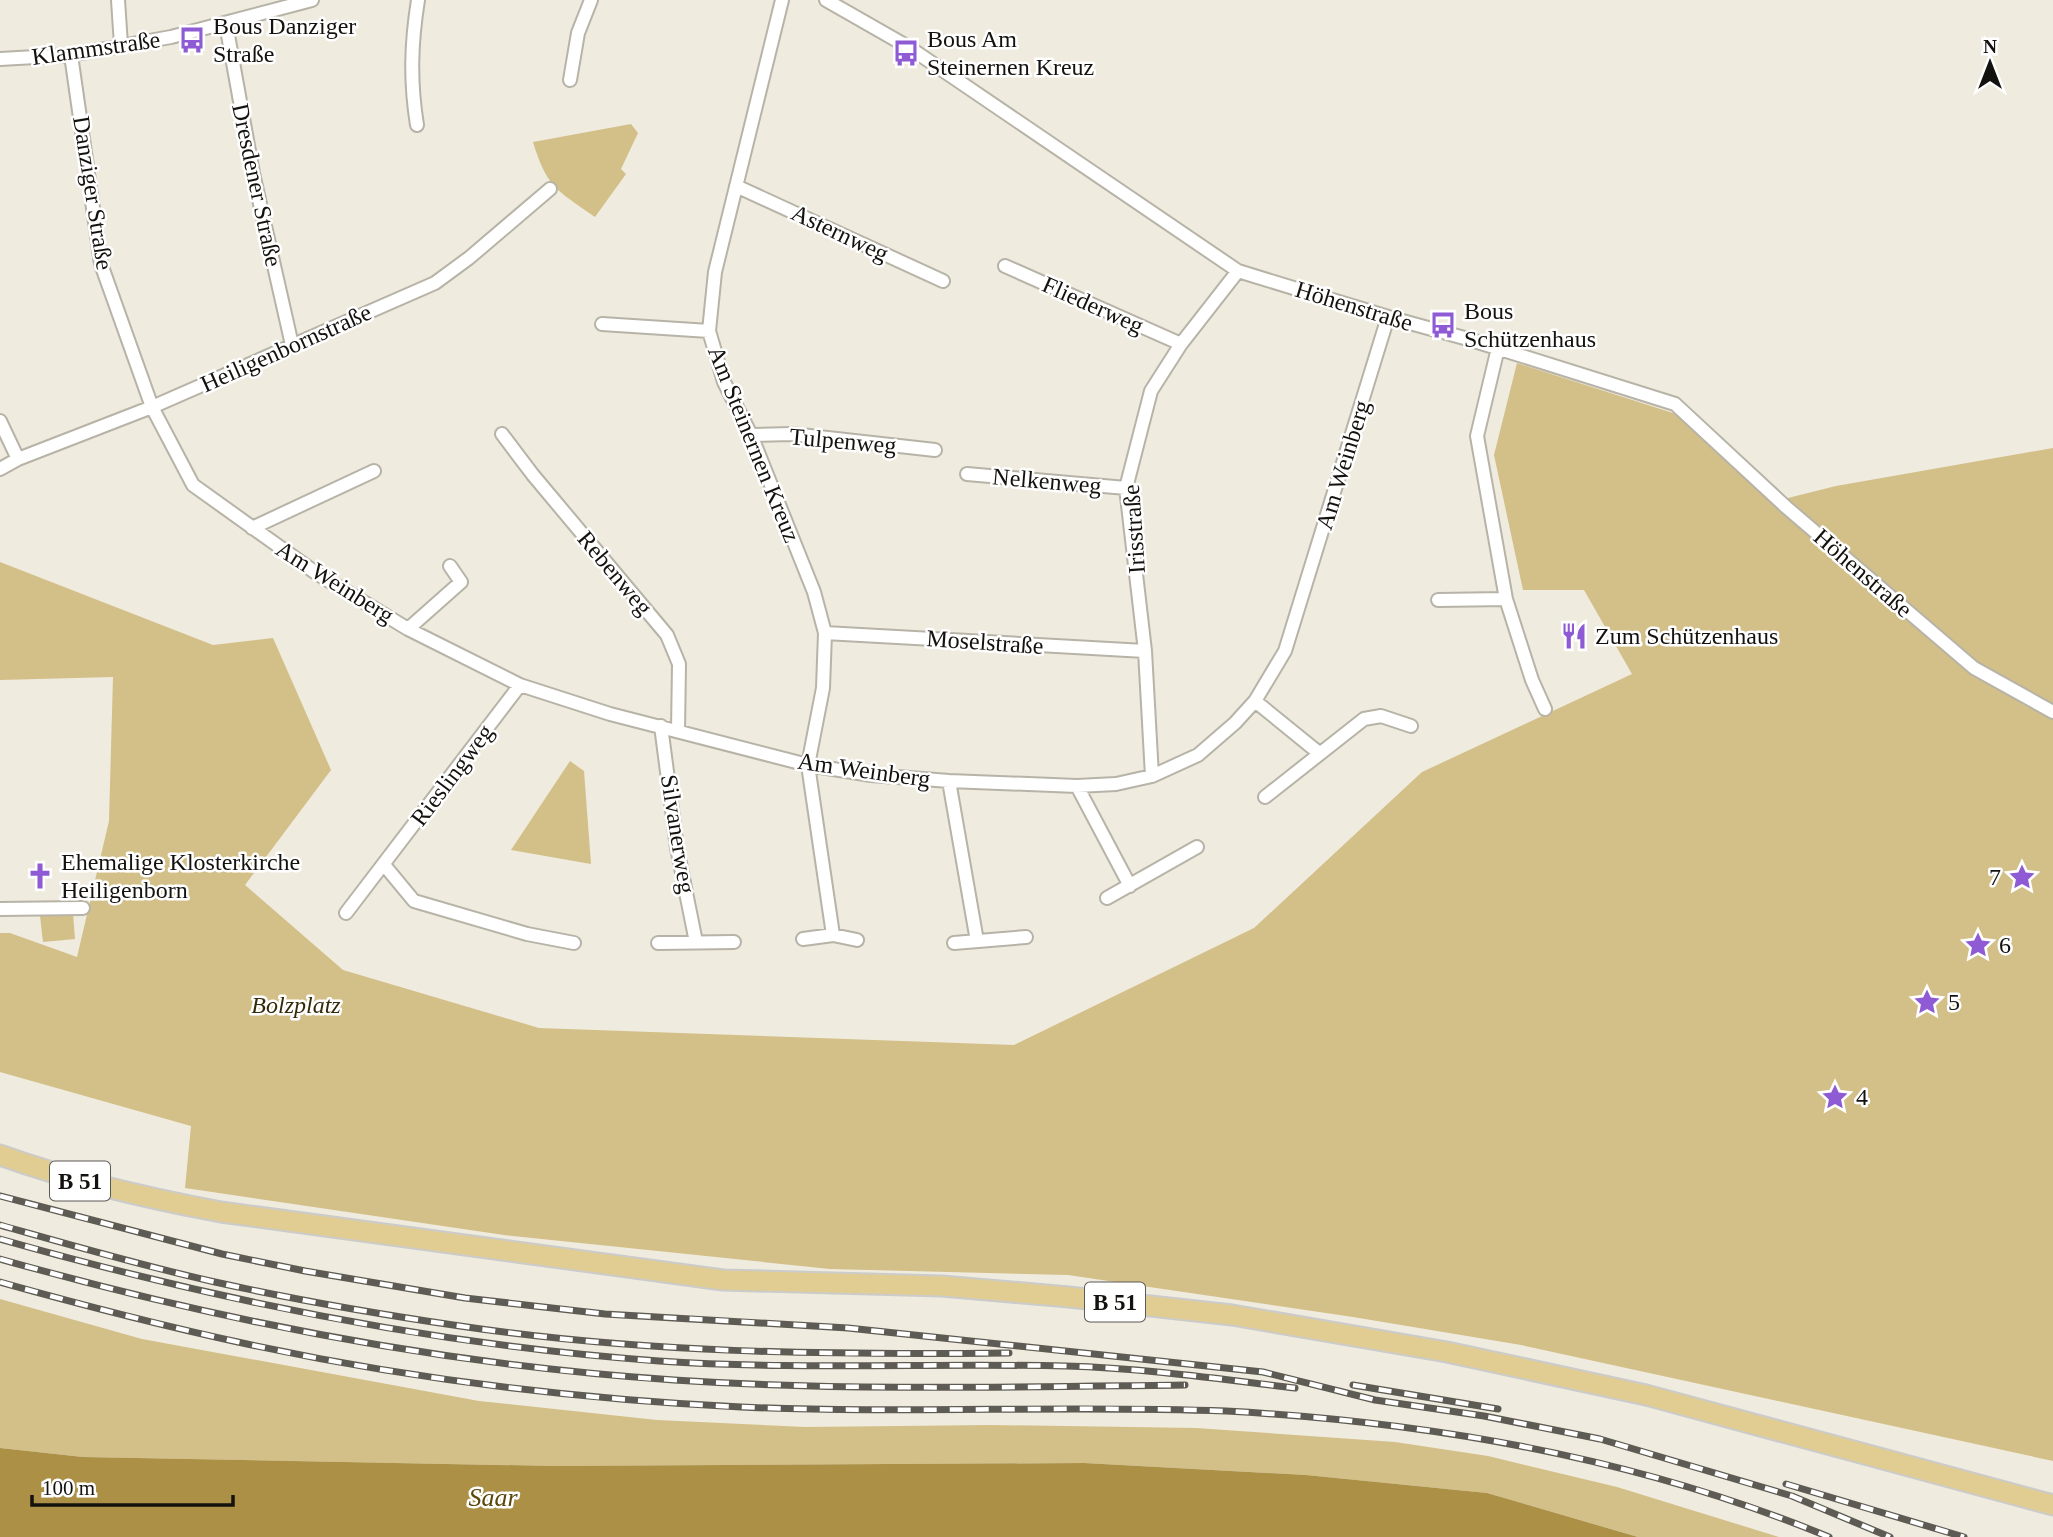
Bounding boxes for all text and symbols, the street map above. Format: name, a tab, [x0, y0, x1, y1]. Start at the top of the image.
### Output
place label: Bous Danziger Straße	[213, 13, 356, 67]
bus stop icon: Bous Danziger Straße	[177, 25, 207, 55]
street label: Klammstraße	[30, 26, 162, 70]
place label: Bous Am Steinernen Kreuz	[927, 26, 1094, 80]
north arrow	[1955, 28, 2025, 98]
text: N	[1983, 36, 1997, 57]
bus stop icon: Bous Am Steinernen Kreuz	[891, 38, 921, 68]
street label: Dresdener Straße	[227, 101, 287, 269]
street label: Danziger Straße	[68, 114, 118, 272]
street label: Asternweg	[787, 199, 893, 267]
street label: Fliederweg	[1038, 271, 1148, 339]
street label: Höhenstraße	[1292, 276, 1416, 336]
place label: Bous Schützenhaus	[1464, 298, 1596, 352]
street label: Heiligenbornstraße	[197, 299, 375, 397]
bus stop icon: Bous Schützenhaus	[1428, 310, 1458, 340]
street label: Am Steinernen Kreuz	[703, 342, 805, 546]
street label: Am Weinberg	[1311, 397, 1375, 533]
street label: Tulpenweg	[789, 423, 897, 459]
street label: Nelkenweg	[991, 463, 1103, 499]
street label: Irisstraße	[1118, 484, 1150, 574]
street label: Höhenstraße	[1809, 523, 1917, 623]
street label: Rebenweg	[572, 526, 658, 620]
street label: Am Weinberg	[271, 536, 399, 628]
restaurant icon: Zum Schützenhaus	[1559, 621, 1589, 651]
place label: Zum Schützenhaus	[1595, 623, 1778, 649]
street label: Moselstraße	[926, 625, 1044, 659]
street label: Rieslingweg	[406, 719, 498, 831]
street label: Am Weinberg	[796, 748, 932, 792]
street label: Silvanerweg	[656, 773, 700, 895]
place label: Ehemalige Klosterkirche Heiligenborn	[61, 849, 300, 903]
church icon: Ehemalige Klosterkirche Heiligenborn	[25, 861, 55, 891]
place icon: 7	[2007, 862, 2037, 892]
place label: 7	[1989, 864, 2001, 890]
place icon: 6	[1963, 930, 1993, 960]
place label: 6	[1999, 932, 2011, 958]
place icon: 5	[1912, 987, 1942, 1017]
place label: 5	[1948, 989, 1960, 1015]
park label: Bolzplatz	[251, 992, 341, 1018]
place icon: 4	[1820, 1082, 1850, 1112]
place label: 4	[1856, 1084, 1868, 1110]
road number: B 51	[50, 1162, 110, 1200]
road number: B 51	[1085, 1282, 1145, 1322]
scale bar	[32, 1464, 233, 1508]
text: 100 m	[42, 1476, 95, 1500]
water label: Saar	[468, 1483, 518, 1512]

